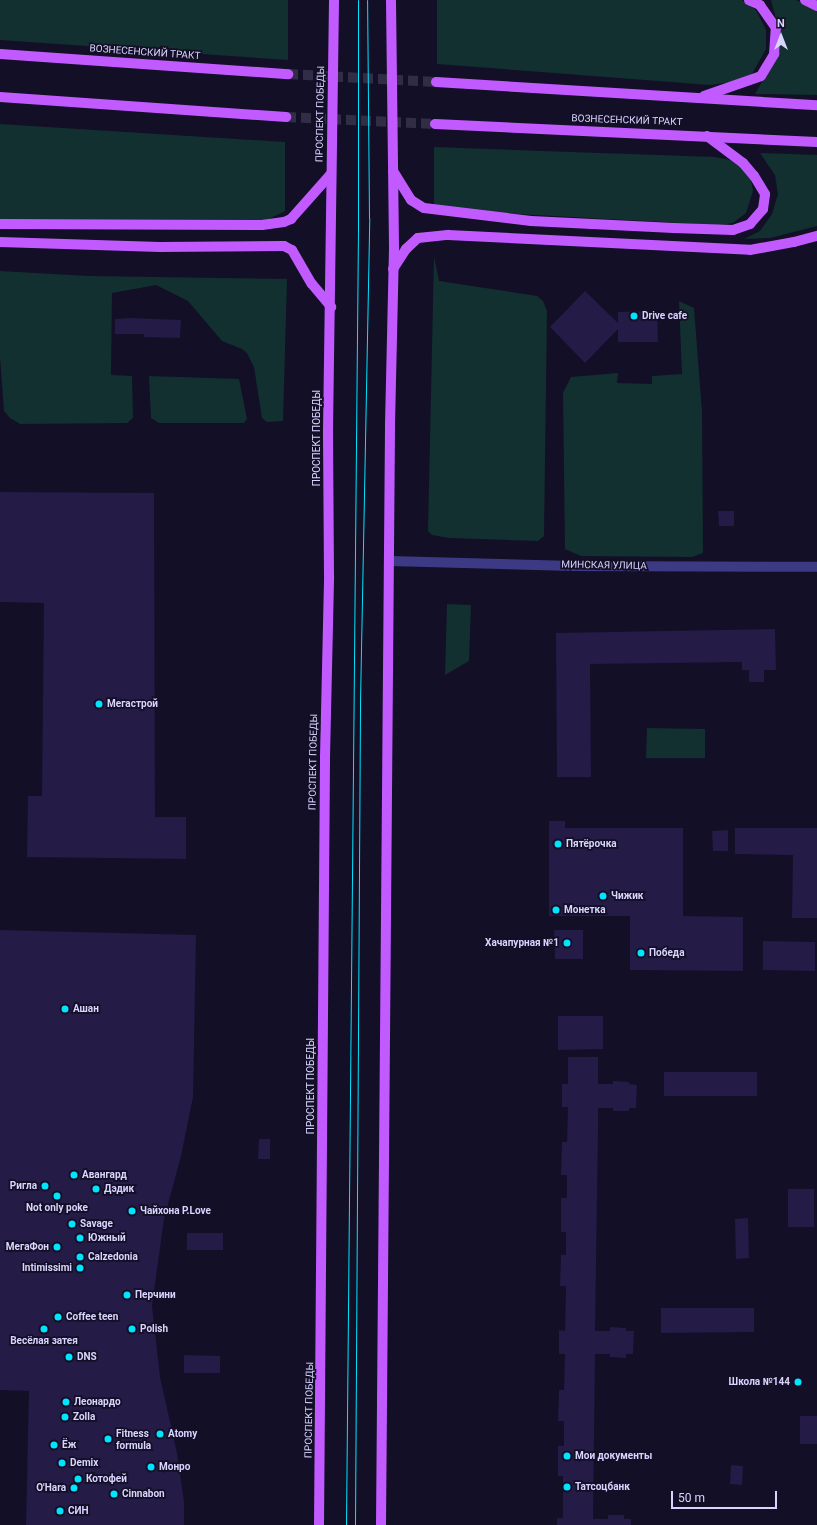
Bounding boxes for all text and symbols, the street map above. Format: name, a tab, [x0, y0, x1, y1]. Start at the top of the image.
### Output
north arrow	[761, 16, 801, 56]
text: N	[777, 17, 785, 30]
street label: ВОЗНЕСЕНСКИЙ ТРАКТ	[89, 42, 201, 62]
street label: ПРОСПЕКТ ПОБЕДЫ	[313, 66, 327, 162]
street label: ВОЗНЕСЕНСКИЙ ТРАКТ	[571, 112, 683, 128]
place label: Drive cafe	[642, 310, 687, 322]
marker: Drive cafe	[629, 311, 639, 321]
street label: ПРОСПЕКТ ПОБЕДЫ	[311, 390, 323, 486]
street label: МИНСКАЯ УЛИЦА	[561, 558, 647, 572]
place label: Мегастрой	[107, 698, 158, 710]
marker: Мегастрой	[94, 699, 104, 709]
street label: ПРОСПЕКТ ПОБЕДЫ	[306, 714, 320, 810]
place label: Пятёрочка	[566, 838, 617, 850]
marker: Пятёрочка	[553, 839, 563, 849]
place label: Чижик	[611, 890, 643, 902]
marker: Чижик	[598, 891, 608, 901]
place label: Монетка	[564, 904, 605, 916]
marker: Монетка	[551, 905, 561, 915]
place label: Хачапурная №1	[485, 937, 559, 949]
marker: Хачапурная №1	[562, 938, 572, 948]
place label: Победа	[649, 947, 684, 959]
marker: Победа	[636, 948, 646, 958]
place label: Ашан	[73, 1003, 99, 1015]
marker: Ашан	[60, 1004, 70, 1014]
street label: ПРОСПЕКТ ПОБЕДЫ	[305, 1038, 317, 1134]
place label: Авангард	[82, 1169, 127, 1181]
marker: Авангард	[69, 1170, 79, 1180]
place label: Ригла	[10, 1180, 37, 1192]
marker: Ригла	[40, 1181, 50, 1191]
place label: Дэдик	[104, 1183, 134, 1195]
marker: Дэдик	[91, 1184, 101, 1194]
marker: Not only poke	[52, 1191, 62, 1201]
place label: Not only poke	[26, 1202, 88, 1214]
place label: Чайхона P.Love	[140, 1205, 211, 1217]
marker: Чайхона P.Love	[127, 1206, 137, 1216]
place label: Savage	[80, 1218, 113, 1230]
marker: Savage	[67, 1219, 77, 1229]
place label: Южный	[88, 1232, 126, 1244]
marker: Южный	[75, 1233, 85, 1243]
place label: МегаФон	[6, 1241, 49, 1253]
marker: МегаФон	[52, 1242, 62, 1252]
place label: Calzedonia	[88, 1251, 138, 1263]
marker: Calzedonia	[75, 1252, 85, 1262]
place label: Intimissimi	[22, 1262, 72, 1274]
marker: Intimissimi	[75, 1263, 85, 1273]
place label: Перчини	[135, 1289, 176, 1301]
marker: Перчини	[122, 1290, 132, 1300]
place label: Coffee teen	[66, 1311, 118, 1323]
marker: Coffee teen	[53, 1312, 63, 1322]
place label: Polish	[140, 1323, 168, 1335]
marker: Весёлая затея	[39, 1324, 49, 1334]
marker: Polish	[127, 1324, 137, 1334]
place label: Весёлая затея	[10, 1335, 78, 1347]
place label: DNS	[77, 1351, 97, 1363]
marker: DNS	[64, 1352, 74, 1362]
street label: ПРОСПЕКТ ПОБЕДЫ	[302, 1362, 316, 1458]
place label: Школа №144	[729, 1376, 790, 1388]
marker: Школа №144	[793, 1377, 803, 1387]
place label: Леонардо	[74, 1396, 121, 1408]
marker: Леонардо	[61, 1397, 71, 1407]
place label: Zolla	[73, 1411, 95, 1423]
marker: Zolla	[60, 1412, 70, 1422]
place label: Fitness formula	[116, 1427, 151, 1450]
place label: Atomy	[168, 1428, 197, 1440]
marker: Atomy	[155, 1429, 165, 1439]
marker: Fitness formula	[103, 1434, 113, 1444]
place label: Ёж	[62, 1439, 76, 1451]
marker: Ёж	[49, 1440, 59, 1450]
place label: Мои документы	[575, 1450, 652, 1462]
marker: Мои документы	[562, 1451, 572, 1461]
place label: Demix	[70, 1457, 98, 1469]
marker: Demix	[57, 1458, 67, 1468]
place label: Монро	[159, 1461, 190, 1473]
marker: Монро	[146, 1462, 156, 1472]
place label: Котофей	[86, 1473, 127, 1485]
marker: Котофей	[73, 1474, 83, 1484]
place label: Татсоцбанк	[575, 1481, 630, 1493]
place label: O'Hara	[36, 1482, 66, 1494]
marker: Татсоцбанк	[562, 1482, 572, 1492]
marker: O'Hara	[69, 1483, 79, 1493]
scale bar	[673, 1483, 779, 1509]
place label: Cinnabon	[122, 1488, 165, 1500]
marker: Cinnabon	[109, 1489, 119, 1499]
text: 50 m	[678, 1491, 705, 1505]
place label: СИН	[68, 1505, 89, 1517]
marker: СИН	[55, 1506, 65, 1516]

